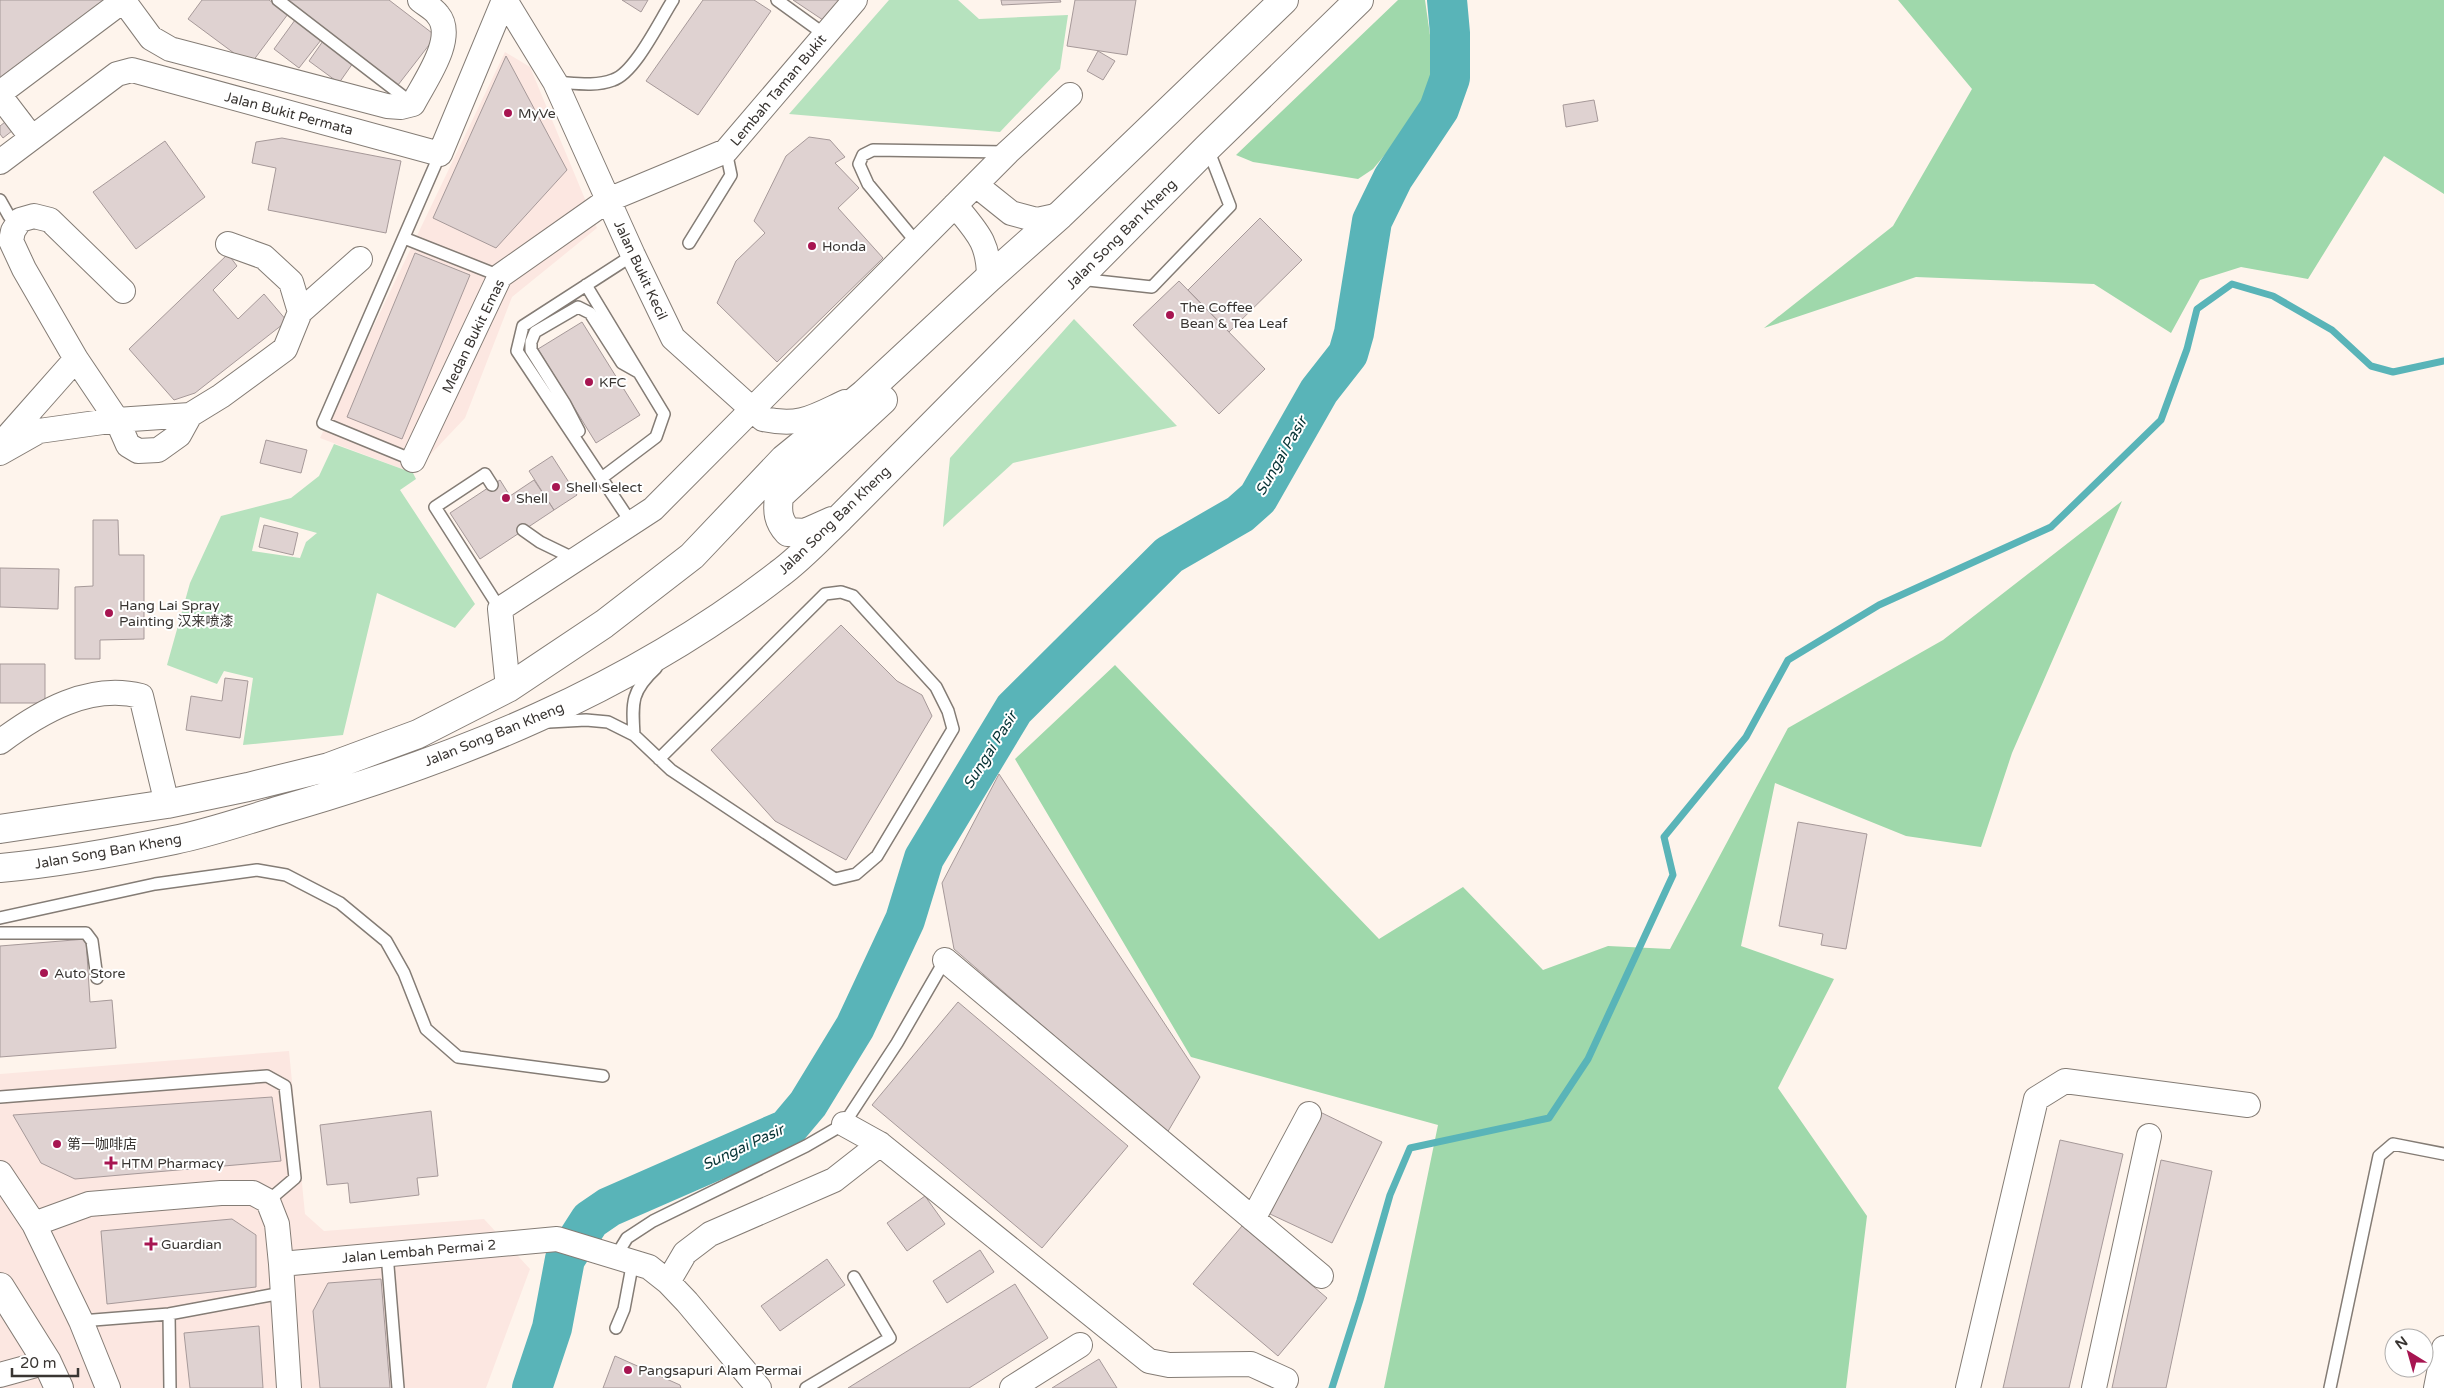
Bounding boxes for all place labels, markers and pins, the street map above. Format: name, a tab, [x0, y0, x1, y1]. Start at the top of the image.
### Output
place label: MyVe	[518, 105, 556, 122]
marker: MyVe	[502, 107, 514, 119]
place label: Honda	[822, 238, 866, 255]
marker: Honda	[806, 240, 818, 252]
place label: The Coffee Bean & Tea Leaf	[1180, 299, 1288, 332]
marker: The Coffee Bean & Tea Leaf	[1164, 309, 1176, 321]
place label: KFC	[599, 374, 627, 391]
marker: KFC	[583, 376, 595, 388]
place label: Shell Select	[566, 479, 643, 496]
marker: Shell Select	[550, 481, 562, 493]
place label: Shell	[516, 490, 548, 507]
marker: Shell	[500, 492, 512, 504]
place label: Hang Lai Spray Painting 汉来喷漆	[119, 597, 234, 630]
marker: Hang Lai Spray Painting 汉来喷漆	[103, 607, 115, 619]
place label: Auto Store	[54, 965, 125, 982]
marker: Auto Store	[38, 967, 50, 979]
place label: 第一咖啡店	[67, 1136, 137, 1153]
marker: 第一咖啡店	[51, 1138, 63, 1150]
place label: HTM Pharmacy	[121, 1155, 225, 1172]
marker: HTM Pharmacy	[105, 1157, 117, 1169]
place label: Guardian	[161, 1236, 222, 1253]
marker: Guardian	[145, 1238, 157, 1250]
place label: Pangsapuri Alam Permai	[638, 1362, 802, 1379]
marker: Pangsapuri Alam Permai	[622, 1364, 634, 1376]

